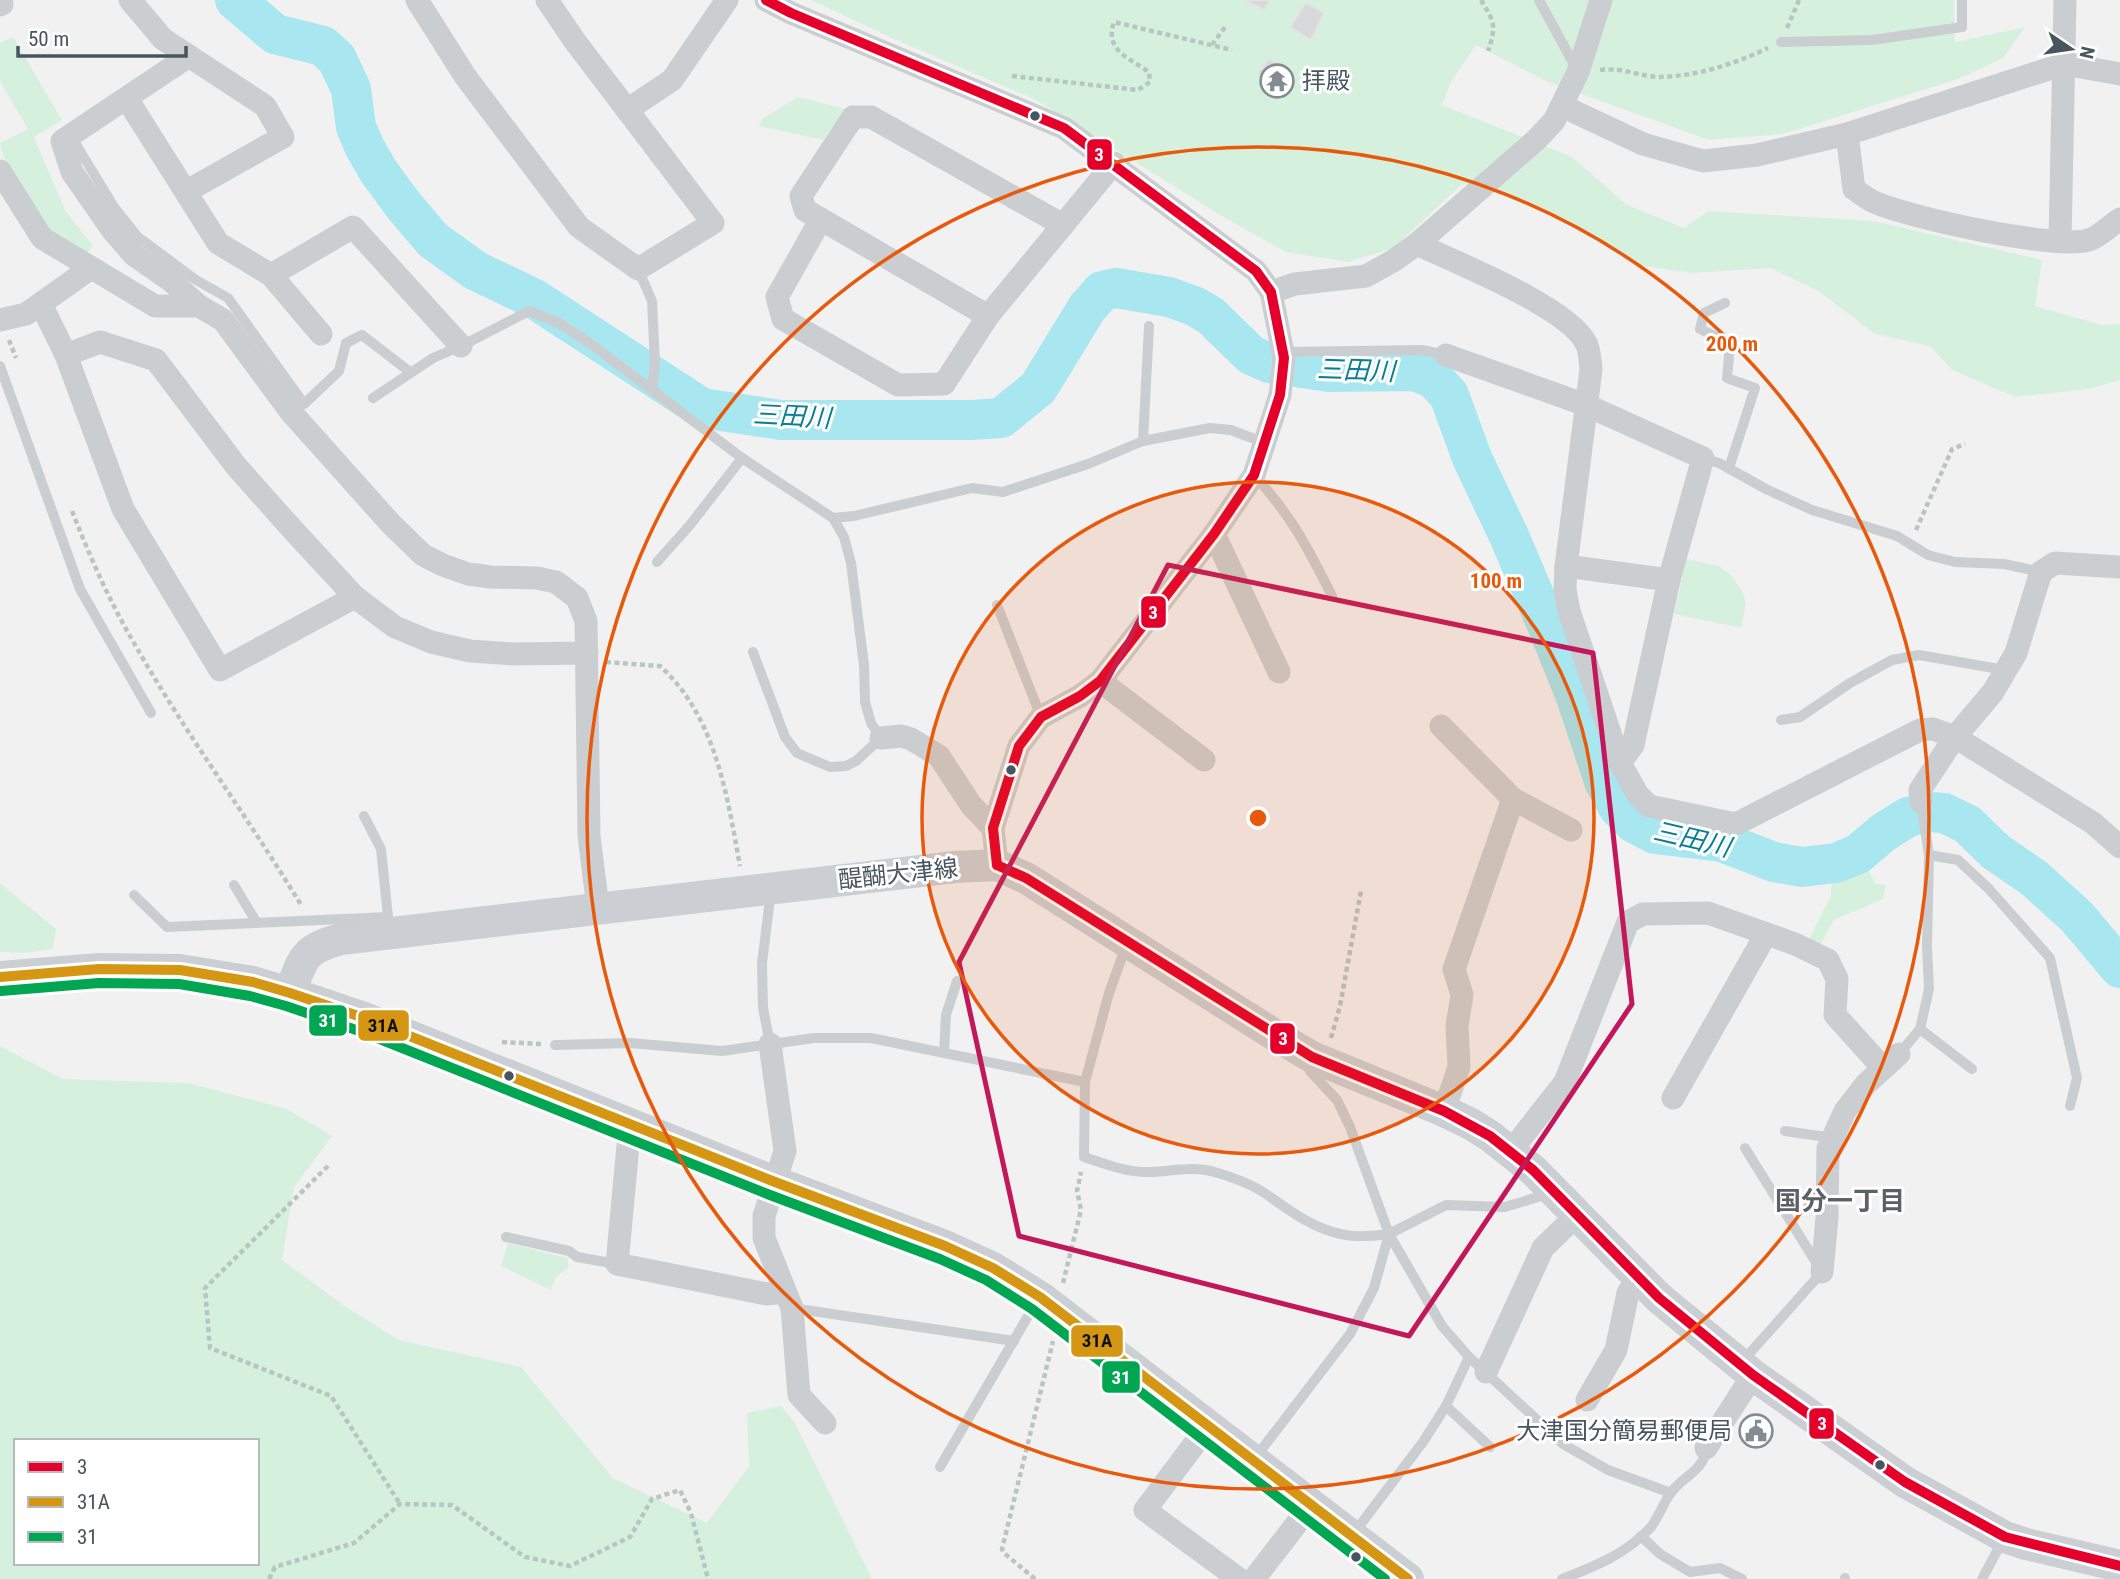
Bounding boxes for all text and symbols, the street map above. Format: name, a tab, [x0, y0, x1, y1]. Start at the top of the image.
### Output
scale bar	[18, 14, 186, 58]
north arrow	[2036, 14, 2106, 84]
text: 50 m	[28, 27, 69, 51]
text: N	[2075, 44, 2100, 61]
temple icon: 拝殿	[1258, 62, 1296, 100]
place label: 拝殿	[1302, 67, 1350, 95]
unlabelled marker	[1028, 109, 1042, 123]
line badge: 3	[1086, 138, 1113, 171]
text: 3	[1094, 143, 1104, 166]
text: 200 m	[1706, 332, 1758, 356]
water label: 三田川	[1316, 354, 1398, 386]
water label: 三田川	[752, 399, 835, 433]
text: 100 m	[1470, 569, 1522, 593]
line badge: 3	[1140, 595, 1167, 629]
text: 3	[1148, 601, 1158, 624]
unlabelled marker	[1004, 763, 1018, 777]
centre of rings	[1246, 806, 1270, 830]
water label: 三田川	[1651, 816, 1736, 863]
street label: 醍醐大津線	[837, 854, 959, 894]
line badge: 31	[308, 1004, 348, 1037]
text: 31	[318, 1009, 338, 1032]
line badge: 31A	[357, 1009, 410, 1042]
text: 31A	[368, 1014, 399, 1037]
line badge: 3	[1269, 1022, 1296, 1055]
text: 3	[1278, 1027, 1288, 1050]
unlabelled marker	[502, 1069, 516, 1083]
district label: 国分一丁目	[1775, 1186, 1905, 1216]
line badge: 31A	[1070, 1324, 1124, 1358]
text: 31A	[1082, 1329, 1113, 1352]
line badge: 31	[1101, 1360, 1141, 1394]
text: 31	[1111, 1366, 1131, 1389]
line badge: 3	[1808, 1407, 1835, 1440]
public building icon: 大津国分簡易郵便局	[1737, 1412, 1775, 1450]
text: 3	[1817, 1412, 1827, 1435]
place label: 大津国分簡易郵便局	[1516, 1417, 1732, 1445]
legend	[14, 1439, 259, 1565]
text: 3	[77, 1455, 87, 1479]
unlabelled marker	[1873, 1458, 1887, 1472]
text: 31A	[77, 1490, 110, 1514]
text: 31	[77, 1525, 98, 1549]
unlabelled marker	[1349, 1550, 1363, 1564]

